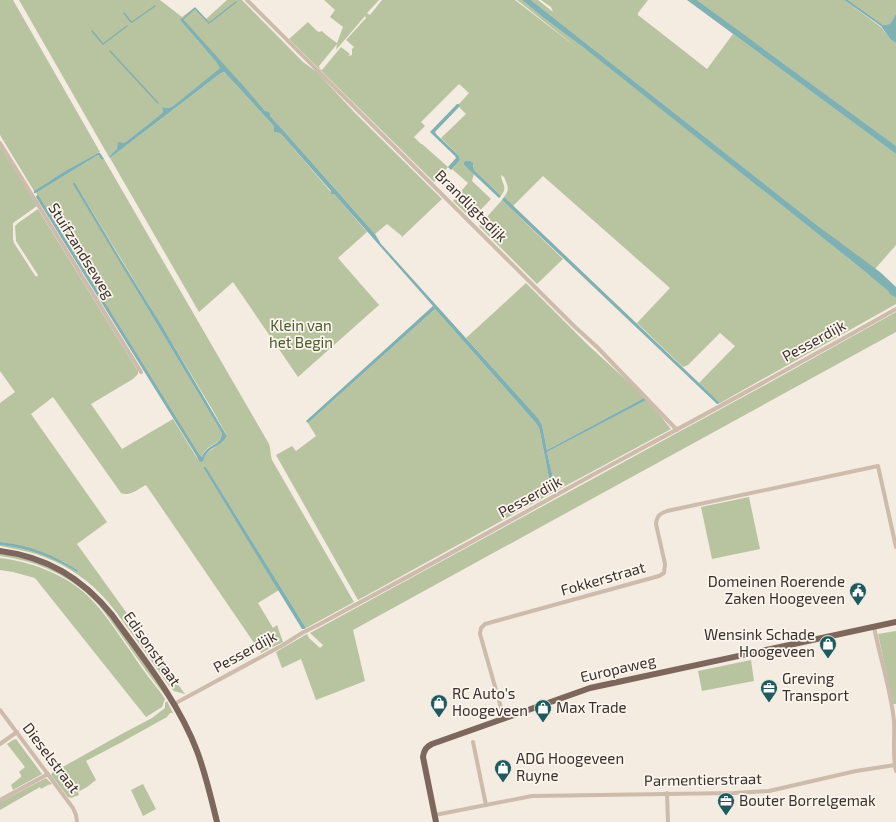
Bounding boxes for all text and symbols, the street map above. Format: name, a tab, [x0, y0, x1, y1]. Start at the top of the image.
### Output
street label: Brandligtsdijk	[431, 166, 512, 246]
street label: Stuifzandseweg	[45, 199, 119, 302]
street label: Pesserdijk	[779, 315, 849, 366]
park label: Klein van het Begin	[269, 316, 333, 351]
street label: Pesserdijk	[495, 471, 565, 522]
street label: Fokkerstraat	[558, 557, 647, 599]
place label: Domeinen Roerende Zaken Hoogeveen	[708, 572, 845, 607]
public building icon: Domeinen Roerende Zaken Hoogeveen	[848, 581, 868, 606]
street label: Edisonstraat	[120, 608, 185, 689]
place label: Wensink Schade Hoogeveen	[704, 625, 815, 660]
street label: Pesserdijk	[210, 626, 280, 677]
shop icon: Wensink Schade Hoogeveen	[818, 634, 838, 659]
street label: Europaweg	[578, 650, 658, 685]
place label: Greving Transport	[782, 669, 849, 704]
office icon: Greving Transport	[759, 678, 779, 703]
place label: RC Auto's Hoogeveen	[452, 684, 528, 719]
shop icon: RC Auto's Hoogeveen	[429, 693, 449, 718]
shop icon: Max Trade	[533, 698, 553, 723]
place label: Max Trade	[556, 698, 627, 716]
street label: Dieselstraat	[20, 719, 84, 796]
place label: ADG Hoogeveen Ruyne	[516, 749, 624, 784]
shop icon: ADG Hoogeveen Ruyne	[493, 758, 513, 783]
street label: Parmentierstraat	[644, 769, 762, 789]
office icon: Bouter Borrelgemak	[716, 791, 736, 816]
place label: Bouter Borrelgemak	[739, 791, 876, 809]

